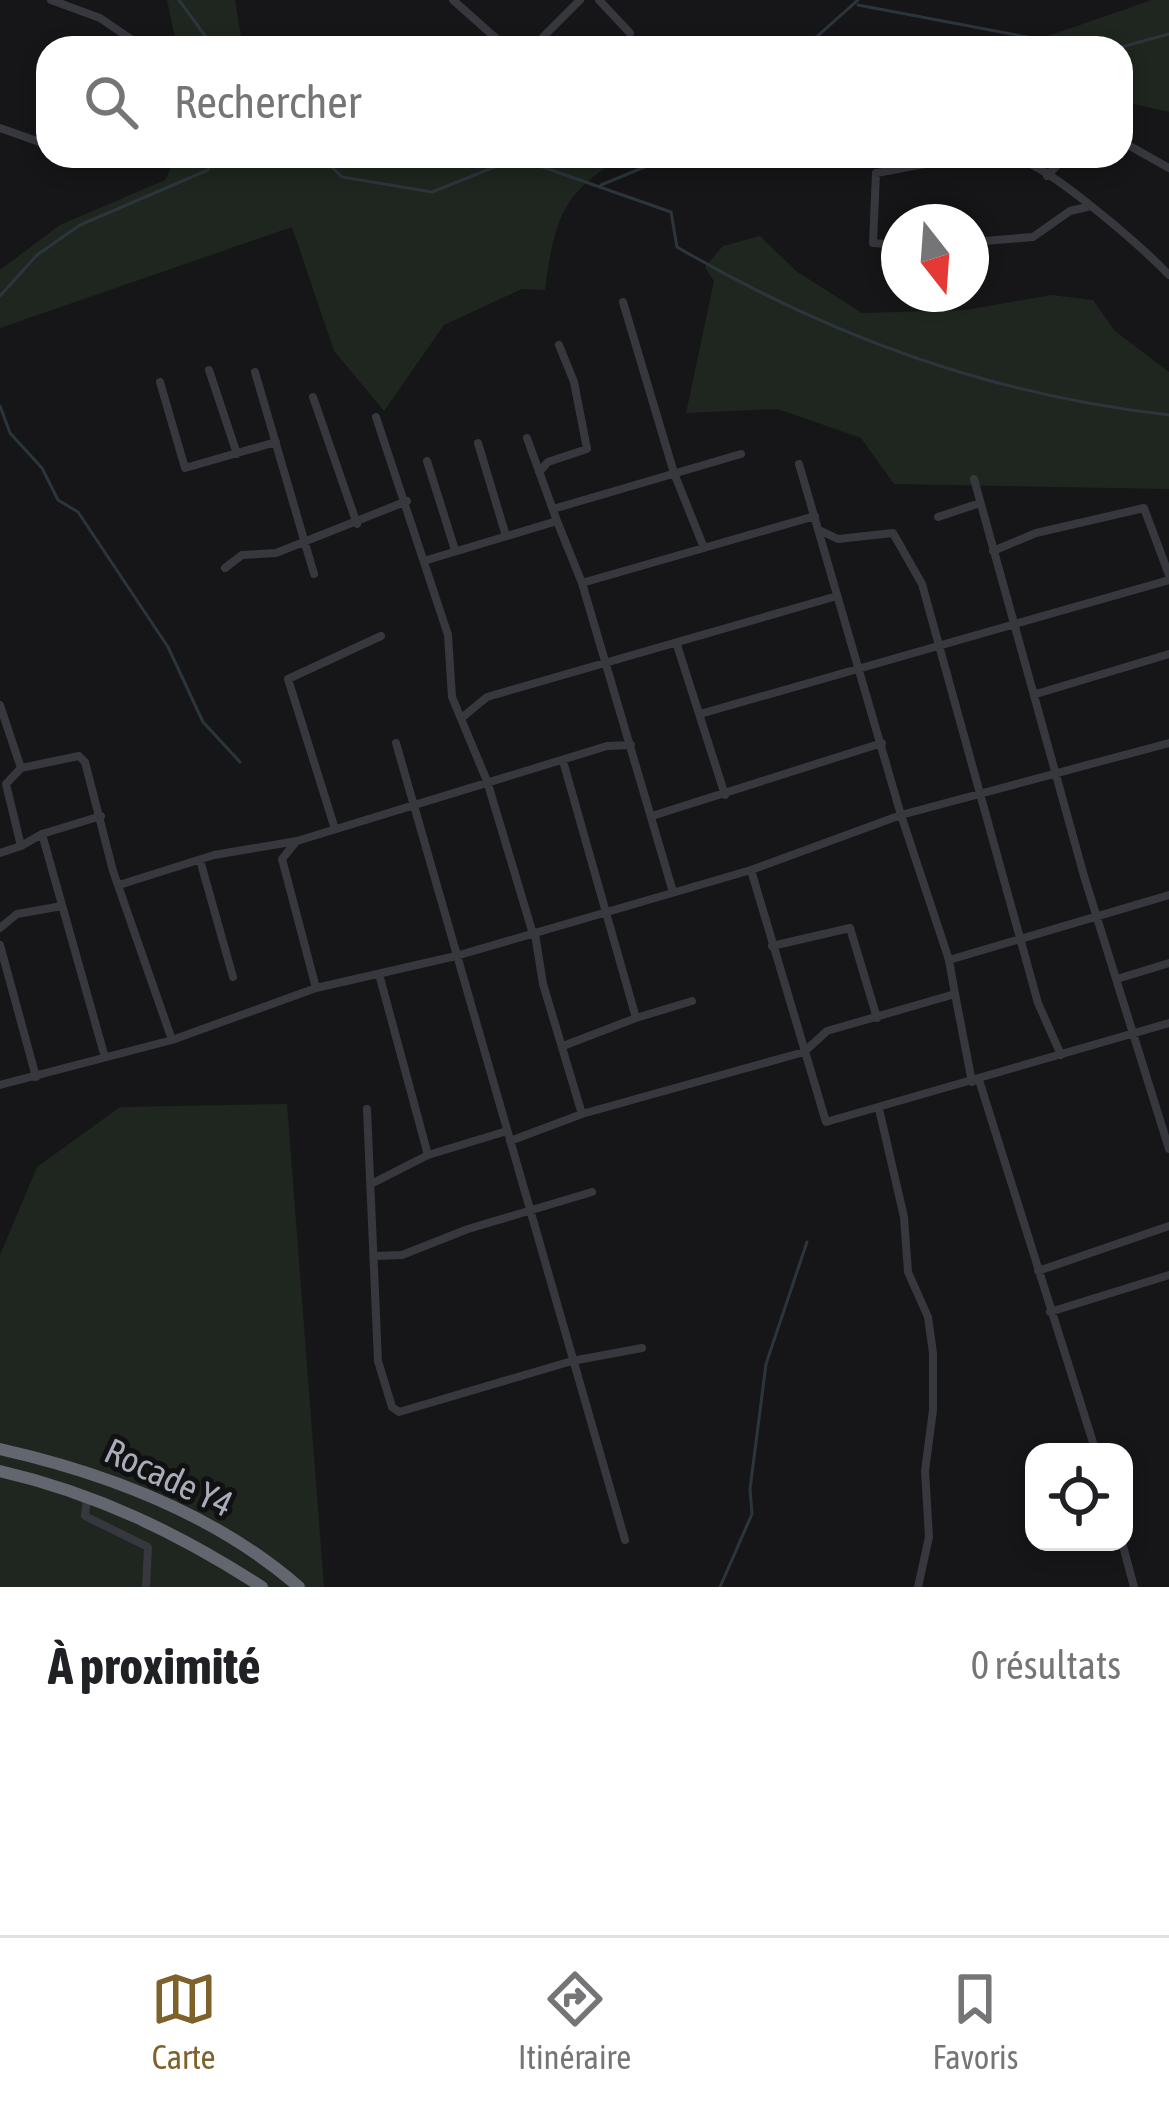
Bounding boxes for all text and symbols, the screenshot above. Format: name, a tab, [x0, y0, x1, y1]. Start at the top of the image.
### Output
search box	[36, 36, 1133, 168]
icon: search	[78, 69, 144, 135]
text: Rechercher	[174, 76, 361, 128]
north arrow	[881, 204, 989, 312]
street label: Rocade Y4	[98, 1429, 240, 1525]
map controls	[1025, 1443, 1133, 1551]
button: locate	[1025, 1443, 1133, 1551]
text: À proximité	[48, 1636, 261, 1695]
text: 0 résultats	[971, 1643, 1121, 1687]
tab: Carte	[151, 1966, 217, 2076]
tab: Itinéraire	[518, 1966, 631, 2076]
tab: Favoris	[933, 1966, 1018, 2076]

